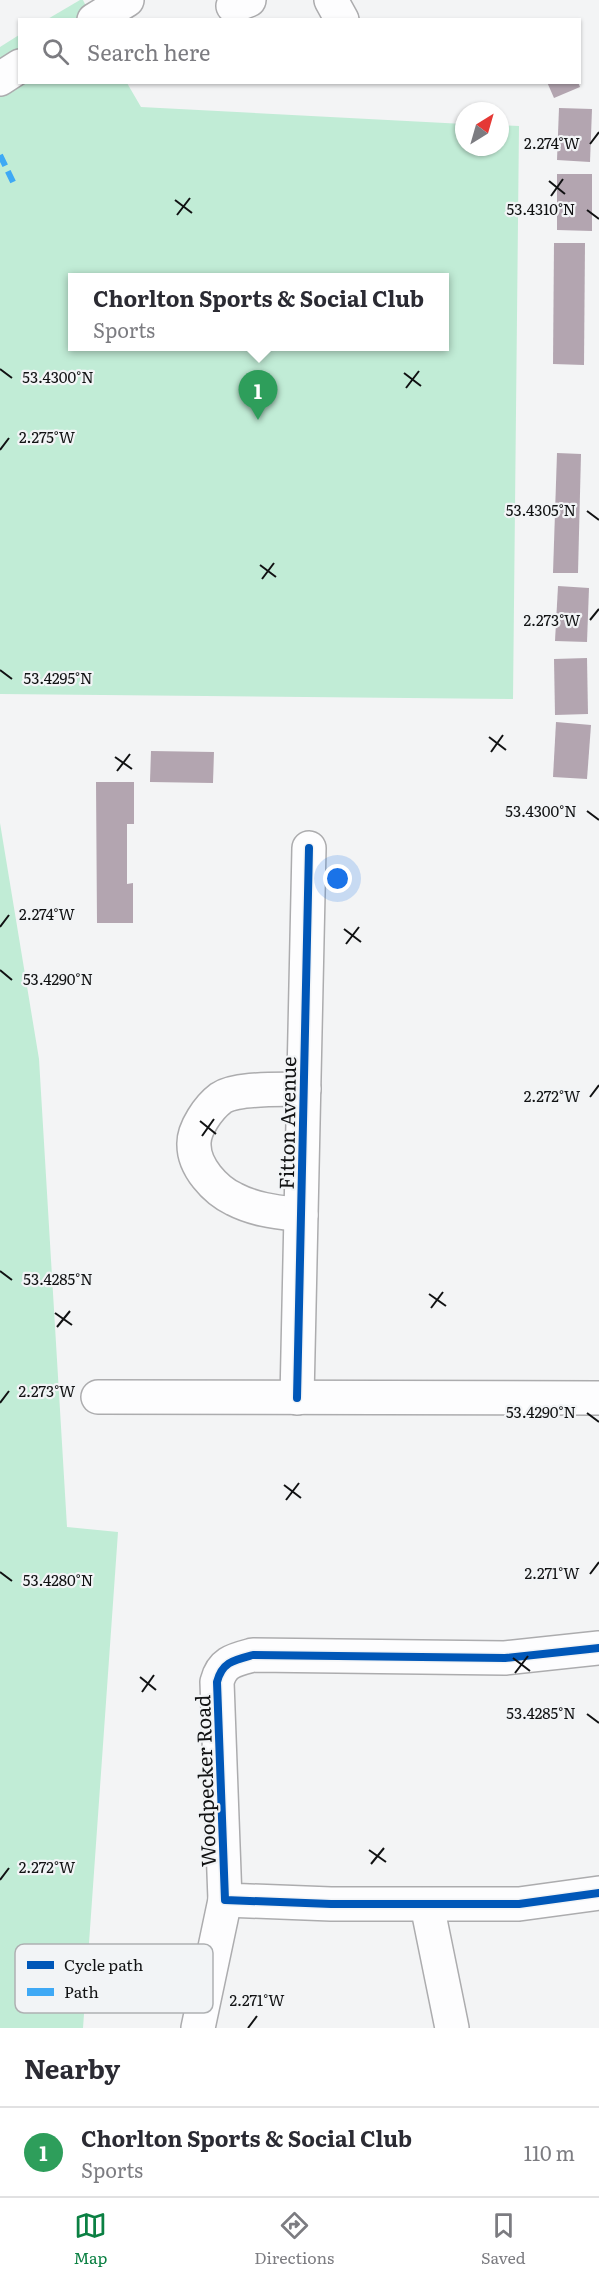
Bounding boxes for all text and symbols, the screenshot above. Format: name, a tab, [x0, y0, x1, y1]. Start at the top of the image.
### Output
search box	[18, 18, 581, 84]
icon: search	[39, 35, 72, 68]
text: Search here	[87, 35, 210, 68]
north arrow	[455, 102, 509, 156]
text: 2.274°W	[524, 131, 581, 154]
text: 53.4310°N	[507, 197, 575, 220]
popup	[68, 273, 449, 351]
text: Chorlton Sports & Social Club	[93, 281, 424, 314]
text: Sports	[93, 314, 155, 344]
text: 53.4300°N	[22, 365, 94, 388]
pin: 1	[238, 370, 278, 420]
text: 2.275°W	[19, 425, 76, 448]
text: 53.4305°N	[506, 498, 576, 521]
text: 2.273°W	[524, 608, 581, 631]
text: 53.4295°N	[24, 666, 92, 689]
text: 53.4300°N	[505, 799, 577, 822]
your location	[323, 864, 352, 893]
text: 2.274°W	[19, 902, 76, 925]
text: 53.4290°N	[23, 967, 93, 990]
street label: Fitton Avenue	[270, 1056, 302, 1190]
text: 2.272°W	[524, 1084, 581, 1107]
text: 53.4285°N	[23, 1267, 93, 1290]
text: 2.273°W	[19, 1379, 76, 1402]
text: 53.4290°N	[506, 1400, 576, 1423]
text: 2.271°W	[524, 1561, 580, 1584]
text: 53.4280°N	[23, 1568, 93, 1591]
street label: Woodpecker Road	[186, 1694, 222, 1868]
text: 53.4285°N	[506, 1701, 576, 1724]
text: 2.272°W	[19, 1855, 76, 1878]
legend	[15, 1944, 213, 2013]
text: Cycle path	[64, 1952, 144, 1976]
text: Path	[64, 1979, 99, 2003]
text: 2.271°W	[229, 1988, 285, 2011]
text: Nearby	[24, 2048, 120, 2087]
text: Chorlton Sports & Social Club	[81, 2121, 412, 2154]
text: 1	[39, 2137, 48, 2167]
text: 110 m	[524, 2137, 575, 2167]
text: Sports	[81, 2154, 143, 2184]
tab: Map	[73, 2209, 107, 2269]
tab: Directions	[254, 2209, 334, 2269]
tab: Saved	[481, 2209, 526, 2269]

